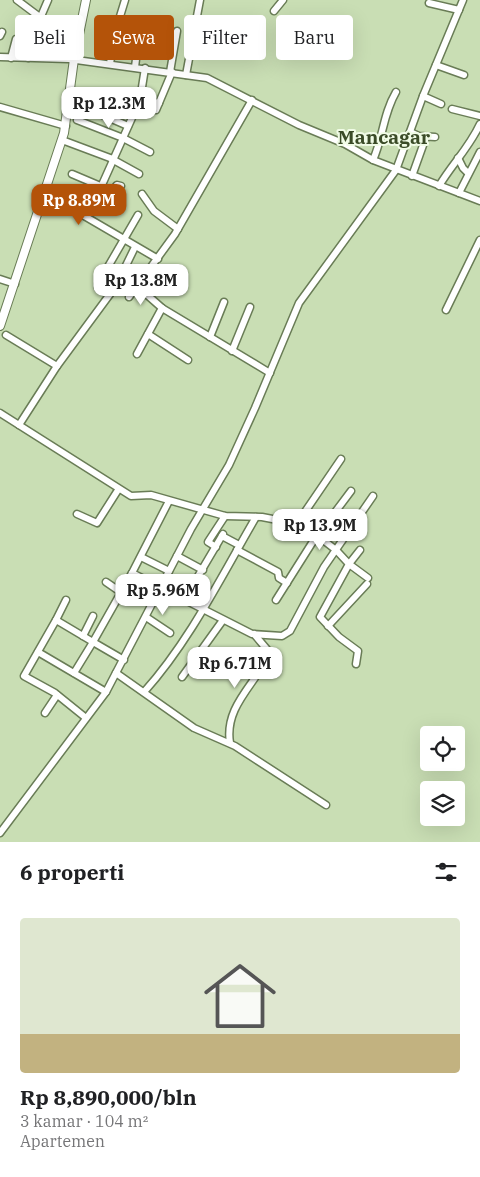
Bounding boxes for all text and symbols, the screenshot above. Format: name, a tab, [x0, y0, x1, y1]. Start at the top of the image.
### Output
chip: Beli	[15, 15, 84, 60]
chip: Sewa	[94, 15, 174, 60]
chip: Filter	[184, 15, 266, 60]
chip: Baru	[276, 15, 353, 60]
pin: Rp 12.3M	[57, 86, 161, 129]
text: Rp 12.3M	[72, 93, 146, 113]
district label: Mancagar	[338, 125, 431, 149]
pin: Rp 8.89M	[27, 184, 131, 226]
text: Rp 8.89M	[42, 190, 116, 210]
pin: Rp 13.8M	[89, 264, 193, 306]
text: Rp 13.8M	[104, 270, 178, 290]
pin: Rp 13.9M	[268, 508, 372, 551]
text: Rp 13.9M	[283, 515, 357, 535]
pin: Rp 5.96M	[111, 574, 215, 616]
text: Rp 5.96M	[126, 580, 200, 600]
pin: Rp 6.71M	[183, 646, 287, 689]
text: Rp 6.71M	[198, 653, 272, 673]
map controls	[420, 726, 465, 826]
button: locate	[420, 726, 465, 771]
button: layers	[420, 781, 465, 826]
text: 6 properti	[20, 858, 124, 886]
icon: filters	[432, 858, 460, 886]
icon: home	[195, 951, 285, 1041]
text: Rp 8,890,000/bln	[20, 1083, 197, 1111]
text: 3 kamar · 104 m²	[20, 1111, 148, 1131]
text: Apartemen	[20, 1131, 105, 1151]

